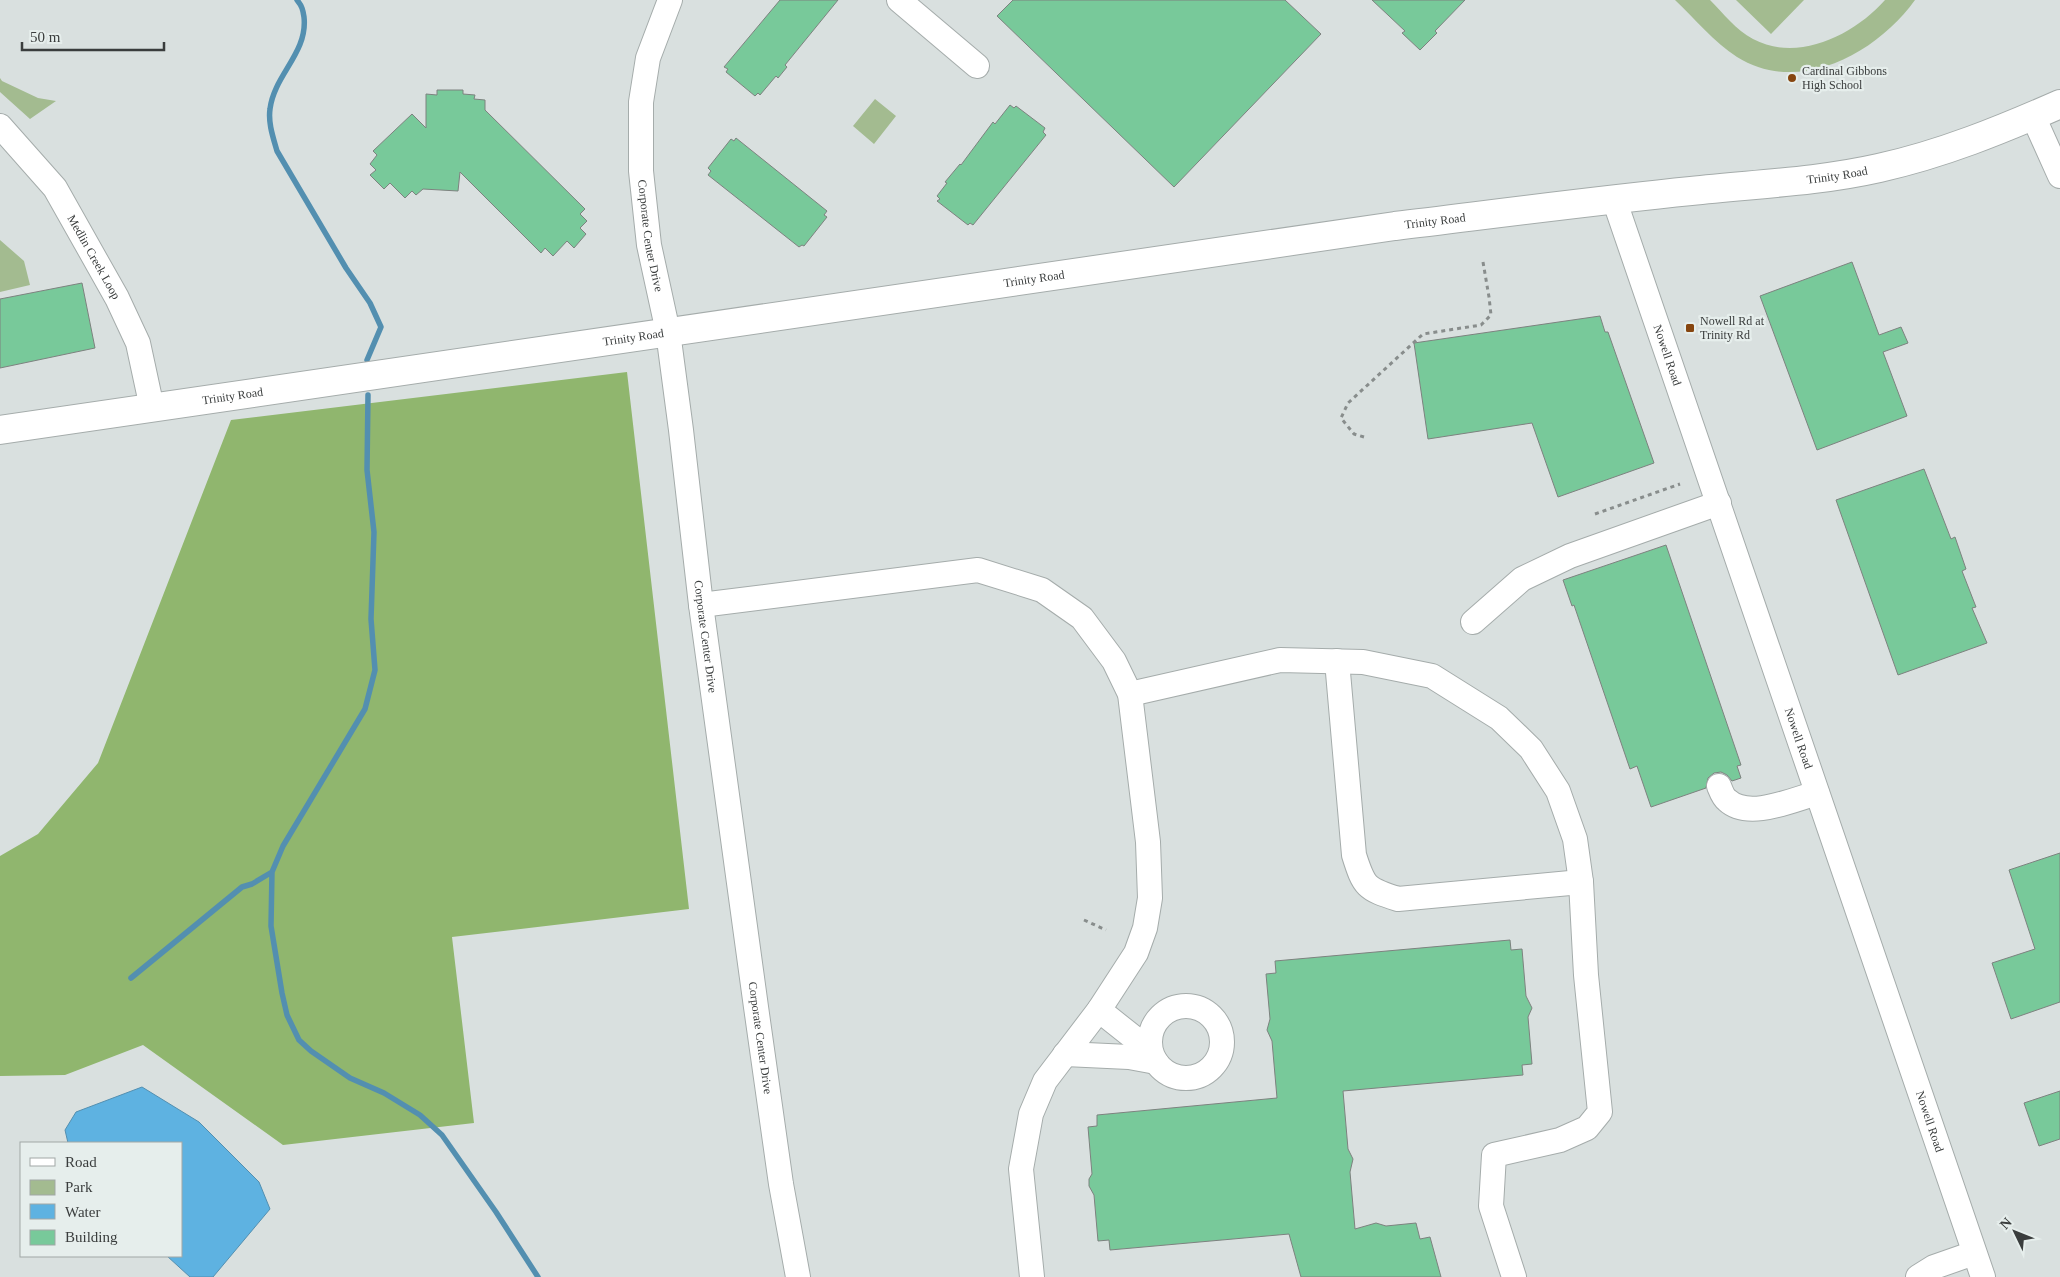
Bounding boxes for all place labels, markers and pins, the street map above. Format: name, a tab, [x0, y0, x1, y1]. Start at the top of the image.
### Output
place label: Cardinal Gibbons High School	[1802, 64, 1887, 92]
marker: Cardinal Gibbons High School	[1786, 72, 1798, 84]
place label: Nowell Rd at Trinity Rd	[1700, 314, 1765, 342]
marker: Nowell Rd at Trinity Rd	[1684, 322, 1696, 334]

